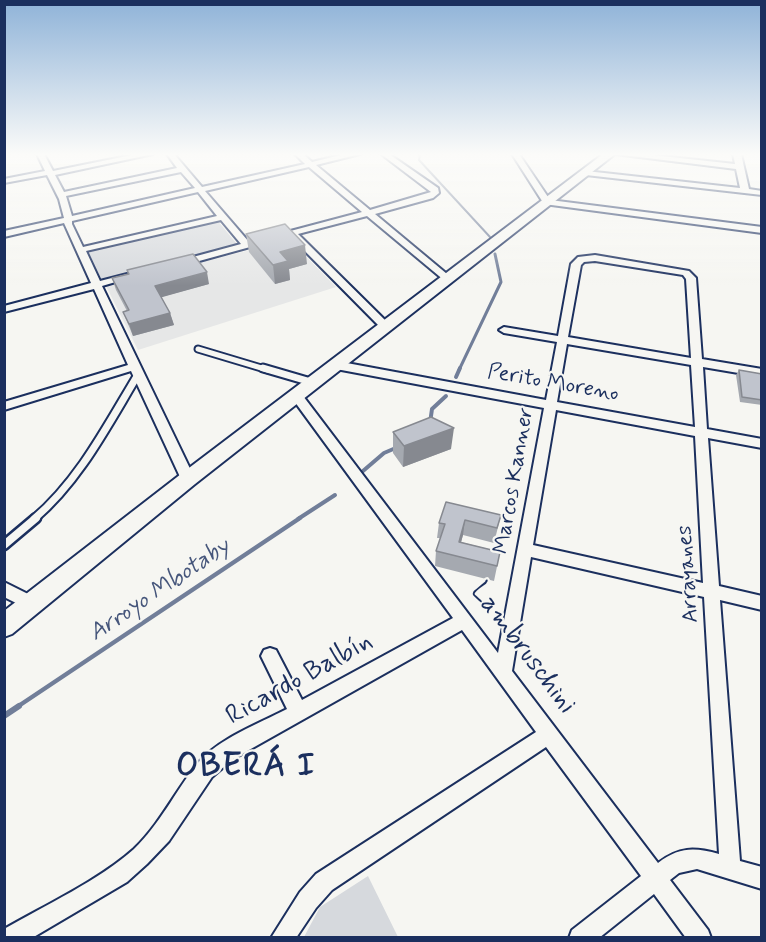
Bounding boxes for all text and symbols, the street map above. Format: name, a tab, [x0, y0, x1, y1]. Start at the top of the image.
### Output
street label: Perito Moreno	[485, 359, 621, 409]
street label: Marcos Kanner	[489, 406, 541, 556]
street label: Arrayanes	[672, 524, 706, 624]
water label: Arroyo Mbotaby	[84, 533, 236, 649]
street label: Lambruschini	[462, 577, 582, 721]
street label: Ricardo Balbín	[221, 626, 379, 734]
district label: OBERÁ I	[174, 748, 318, 788]

